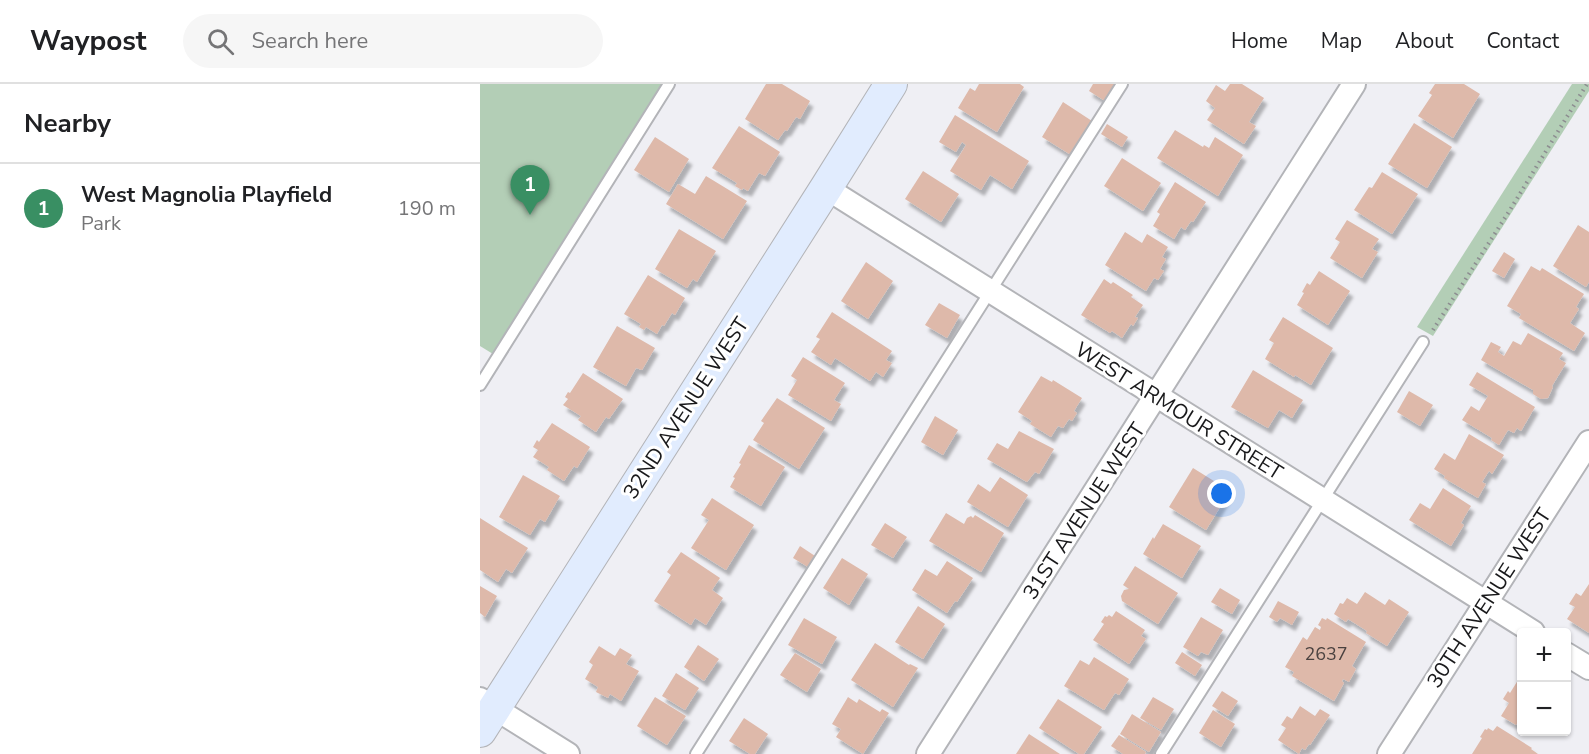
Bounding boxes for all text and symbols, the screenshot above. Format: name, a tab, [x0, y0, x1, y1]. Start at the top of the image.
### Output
search box	[183, 14, 603, 68]
text: Waypost	[30, 22, 147, 60]
icon: search	[204, 25, 237, 58]
text: Search here	[252, 26, 368, 56]
text: Home	[1231, 27, 1288, 55]
text: Map	[1321, 27, 1362, 55]
text: About	[1395, 27, 1453, 55]
text: Contact	[1486, 27, 1559, 55]
text: Nearby	[24, 106, 111, 141]
pin: 1	[511, 166, 550, 215]
text: West Magnolia Playfield	[81, 180, 332, 210]
text: 1	[38, 195, 50, 222]
text: 190 m	[398, 195, 456, 222]
text: Park	[81, 210, 121, 237]
street label: 32ND AVENUE WEST	[617, 311, 756, 504]
street label: WEST ARMOUR STREET	[1070, 336, 1289, 487]
street label: 31ST AVENUE WEST	[1016, 417, 1152, 605]
your location	[1207, 479, 1236, 508]
street label: 30TH AVENUE WEST	[1420, 502, 1558, 693]
map controls	[1517, 628, 1571, 736]
button: +	[1517, 628, 1571, 682]
house number: 2637	[1304, 642, 1348, 666]
button: −	[1517, 682, 1571, 736]

